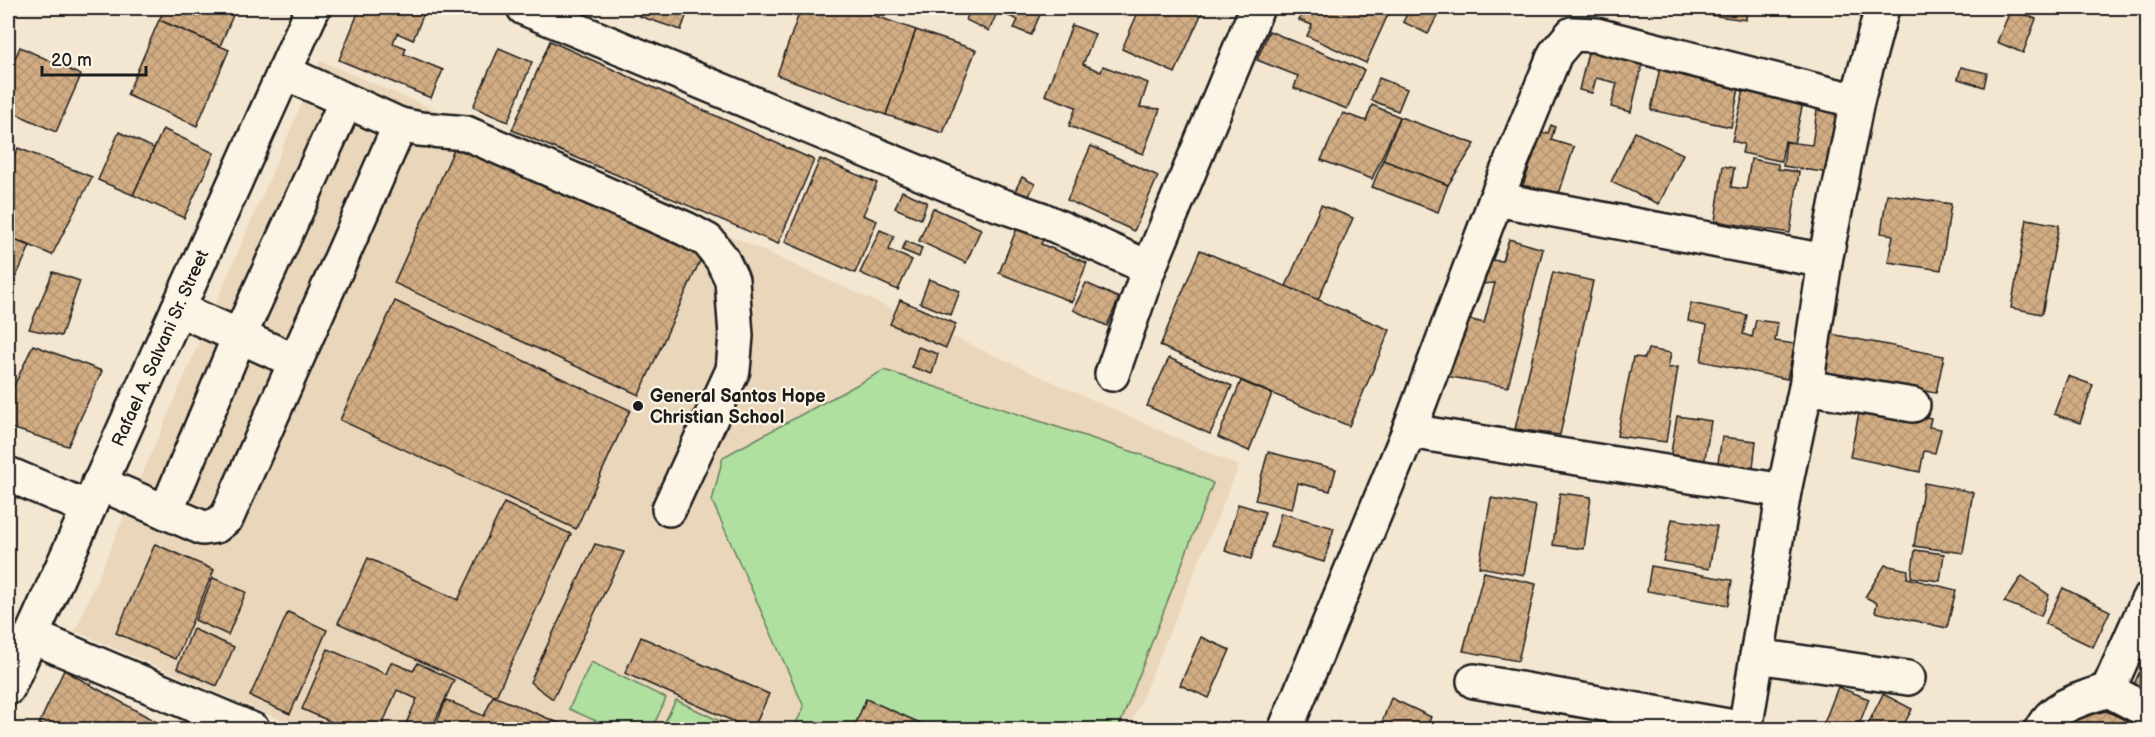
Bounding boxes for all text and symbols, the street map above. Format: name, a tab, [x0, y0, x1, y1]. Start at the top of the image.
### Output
scale bar	[42, 39, 146, 77]
text: 20 m	[51, 50, 92, 71]
street label: Rafael A. Salvani Sr. Street	[108, 246, 214, 450]
place label: General Santos Hope Christian School	[650, 386, 826, 428]
marker: General Santos Hope Christian School	[631, 399, 645, 413]

